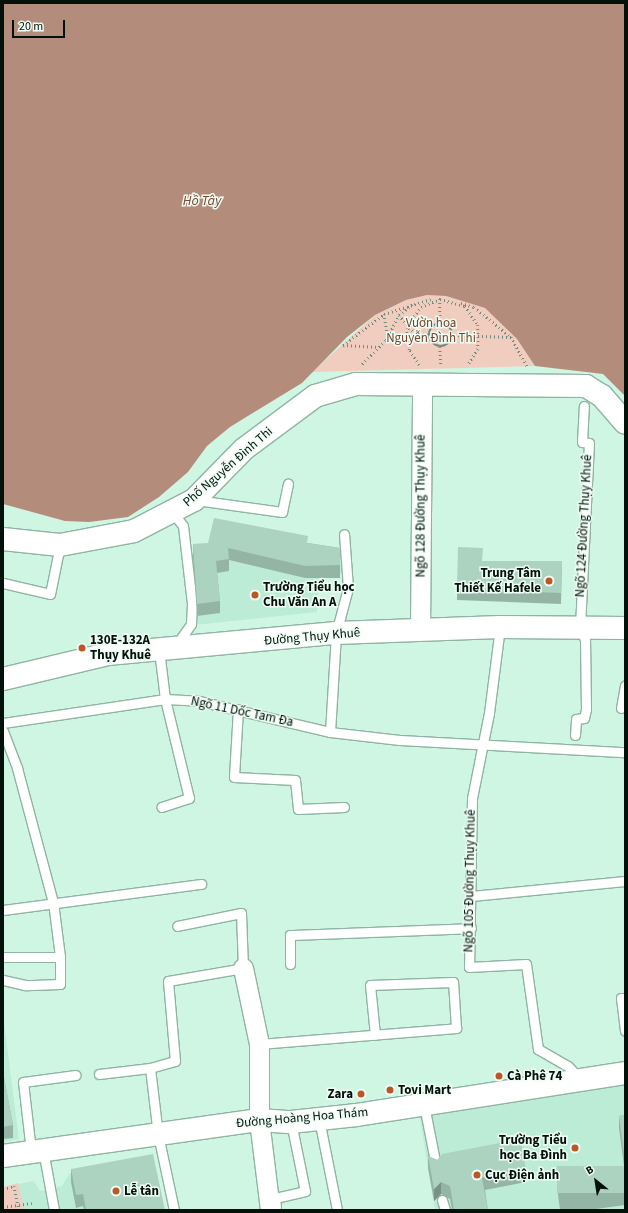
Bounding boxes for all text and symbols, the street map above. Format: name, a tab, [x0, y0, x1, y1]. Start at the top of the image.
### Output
scale bar	[14, 12, 67, 38]
text: 20 m	[19, 18, 43, 35]
water label: Hồ Tây	[183, 193, 221, 209]
park label: Vườn hoa Nguyễn Đình Thi	[386, 316, 476, 347]
street label: Phố Nguyễn Đình Thi	[180, 424, 276, 510]
street label: Ngõ 128 Đường Thụy Khuê	[413, 435, 429, 577]
street label: Ngõ 124 Đường Thụy Khuê	[572, 454, 596, 598]
place label: Trung Tâm Thiết Kế Hafele	[454, 566, 541, 597]
marker: Trung Tâm Thiết Kế Hafele	[544, 576, 554, 586]
place label: Trường Tiểu học Chu Văn An A	[263, 580, 355, 611]
marker: Trường Tiểu học Chu Văn An A	[250, 590, 260, 600]
street label: Đường Thụy Khuê	[263, 625, 361, 649]
place label: 130E-132A Thụy Khuê	[90, 633, 151, 664]
marker: 130E-132A Thụy Khuê	[77, 643, 87, 653]
street label: Ngõ 11 Dốc Tam Đa	[189, 694, 295, 730]
street label: Ngõ 105 Đường Thụy Khuê	[461, 809, 479, 953]
place label: Cà Phê 74	[507, 1068, 562, 1084]
marker: Cà Phê 74	[494, 1071, 504, 1081]
place label: Tovi Mart	[398, 1082, 451, 1098]
marker: Tovi Mart	[385, 1085, 395, 1095]
place label: Zara	[328, 1086, 353, 1102]
marker: Zara	[356, 1089, 366, 1099]
street label: Đường Hoàng Hoa Thám	[235, 1104, 369, 1132]
place label: Trường Tiểu học Ba Đình	[499, 1133, 567, 1164]
marker: Trường Tiểu học Ba Đình	[570, 1143, 580, 1153]
north arrow	[576, 1161, 616, 1201]
text: B	[583, 1162, 596, 1178]
place label: Cục Điện ảnh	[485, 1167, 559, 1183]
marker: Cục Điện ảnh	[472, 1170, 482, 1180]
place label: Lễ tân	[124, 1183, 159, 1199]
marker: Lễ tân	[111, 1186, 121, 1196]

